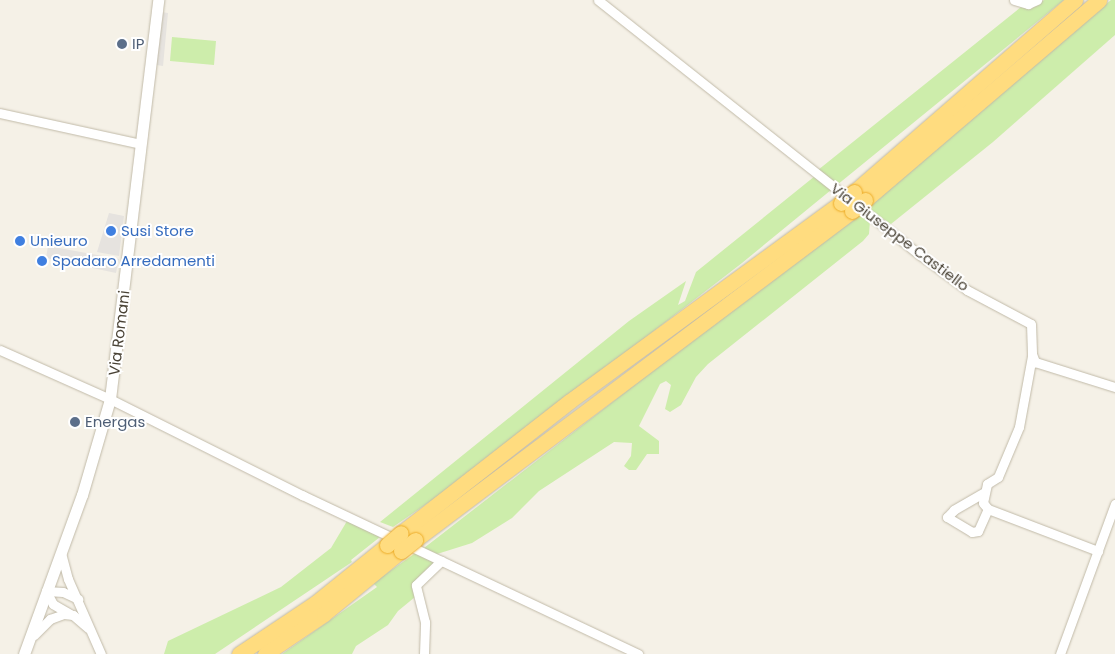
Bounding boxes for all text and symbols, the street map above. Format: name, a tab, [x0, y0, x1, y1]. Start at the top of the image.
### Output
place label: IP	[132, 35, 144, 53]
marker: IP	[116, 38, 128, 50]
street label: Via Giuseppe Castiello	[827, 179, 973, 295]
place label: Susi Store	[121, 222, 194, 240]
marker: Susi Store	[105, 225, 117, 237]
place label: Unieuro	[30, 232, 88, 250]
marker: Unieuro	[14, 235, 26, 247]
place label: Spadaro Arredamenti	[52, 252, 215, 270]
marker: Spadaro Arredamenti	[36, 255, 48, 267]
street label: Via Romani	[105, 289, 133, 377]
place label: Energas	[85, 413, 145, 431]
marker: Energas	[69, 416, 81, 428]

